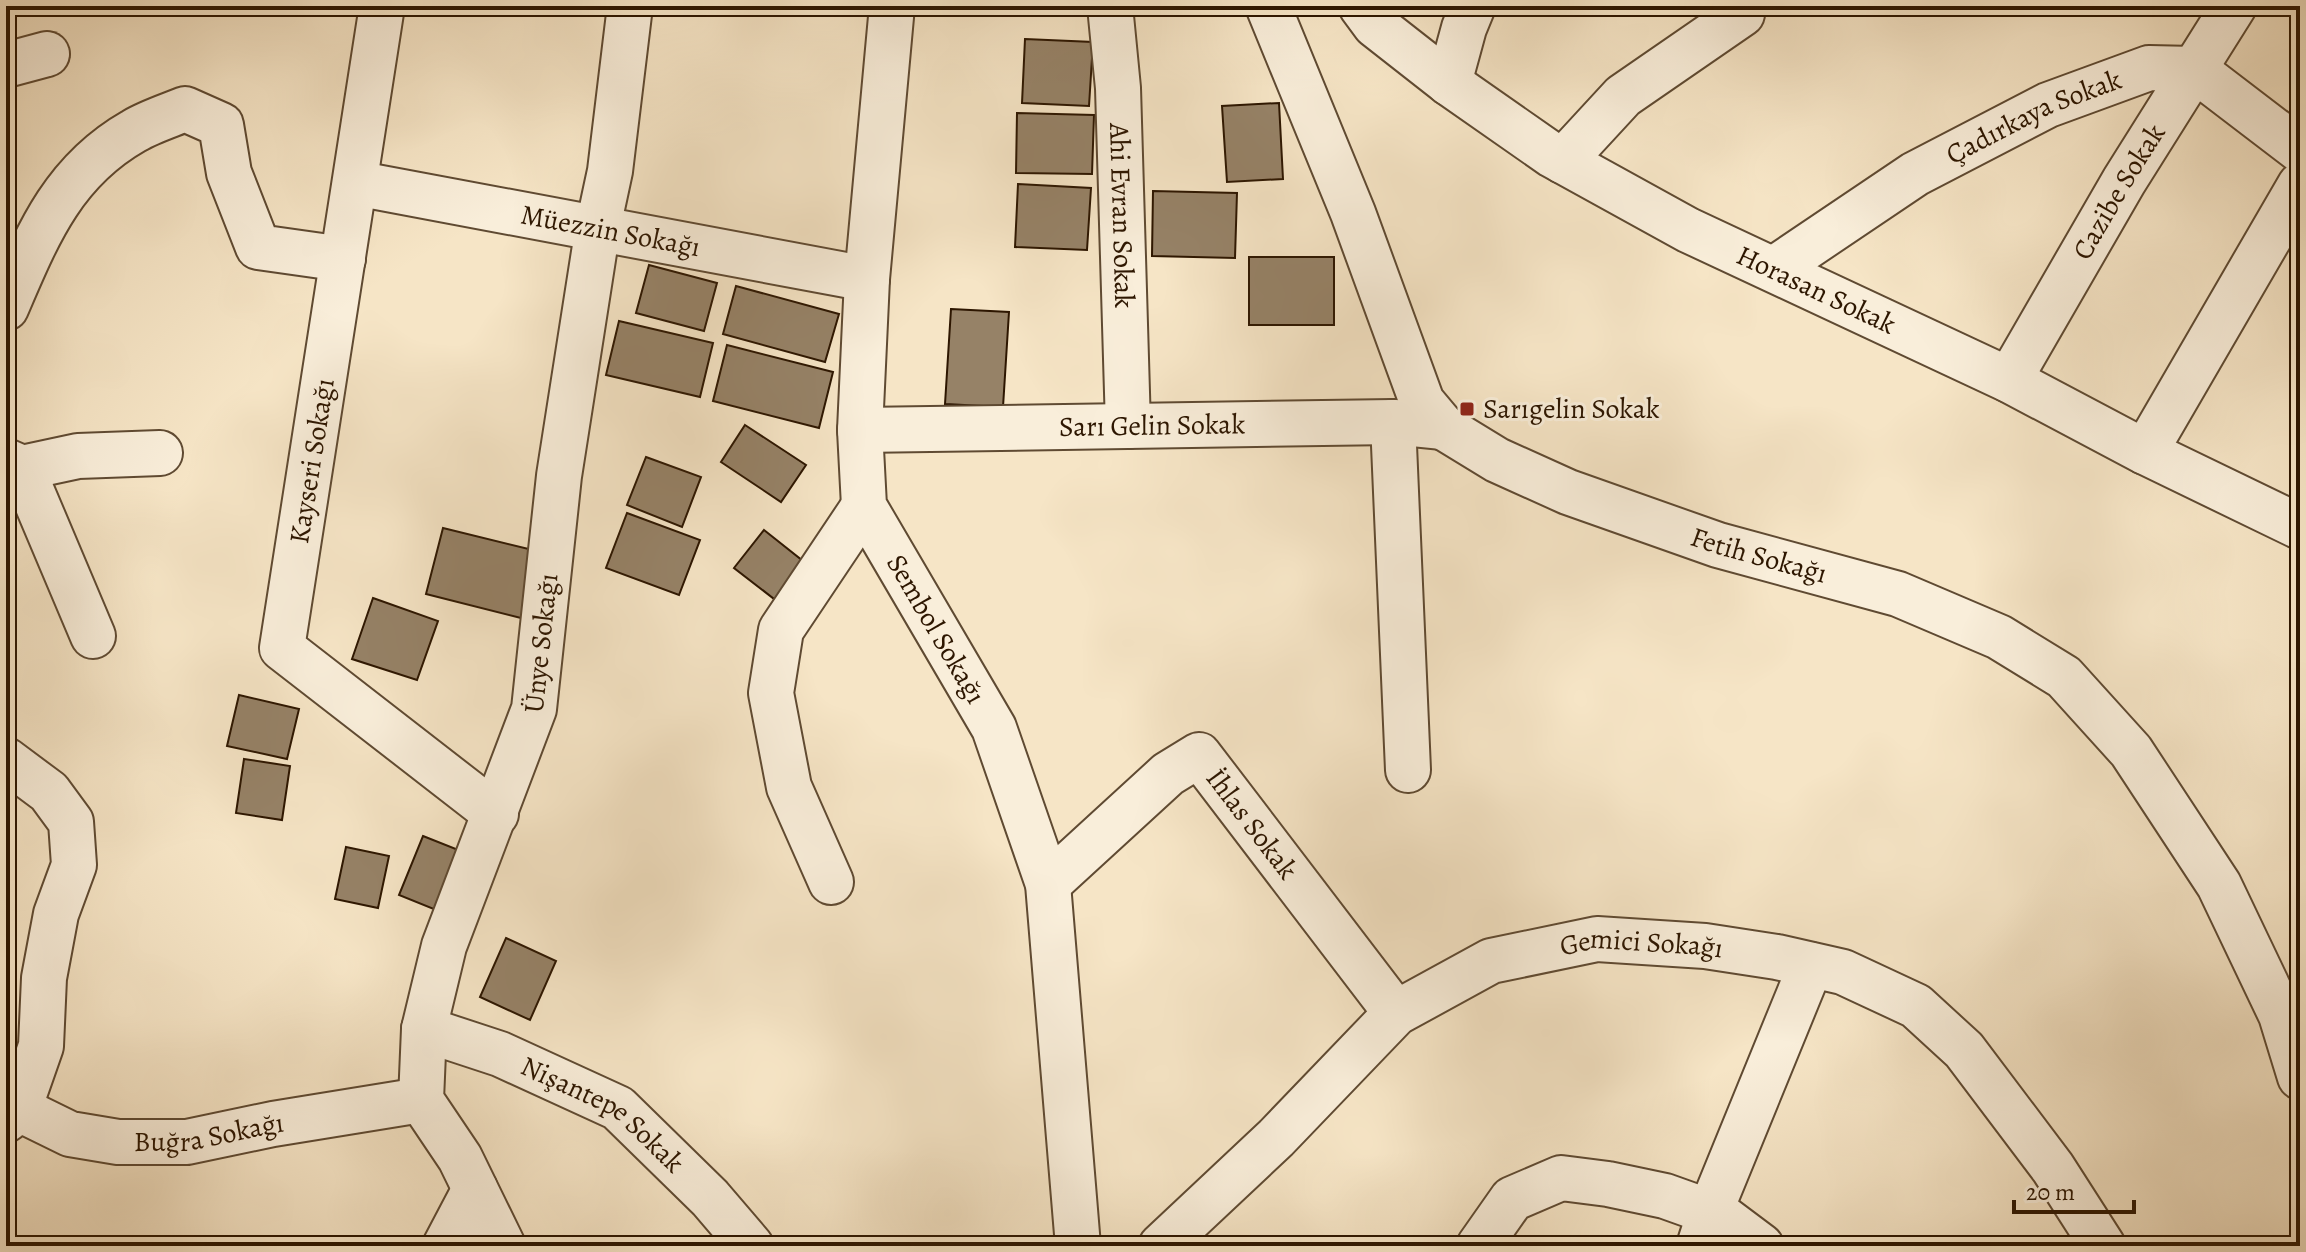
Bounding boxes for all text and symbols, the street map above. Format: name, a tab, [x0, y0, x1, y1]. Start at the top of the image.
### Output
street label: Çadırkaya Sokak	[1939, 61, 2127, 174]
street label: Cazibe Sokak	[2064, 116, 2174, 267]
street label: Ahi Evran Sokak	[1100, 121, 1144, 309]
street label: Müezzin Sokağı	[518, 195, 704, 266]
street label: Horasan Sokak	[1730, 236, 1902, 343]
street label: Kayseri Sokağı	[280, 376, 344, 546]
place label: Sarıgelin Sokak	[1483, 390, 1660, 428]
marker: Sarıgelin Sokak	[1458, 400, 1476, 418]
street label: Sarı Gelin Sokak	[1058, 405, 1246, 446]
street label: Fetih Sokağı	[1685, 518, 1831, 593]
street label: Sembol Sokağı	[877, 547, 995, 711]
street label: Ünye Sokağı	[515, 572, 567, 715]
street label: İhlas Sokak	[1197, 761, 1306, 887]
street label: Gemici Sokağı	[1556, 920, 1726, 968]
street label: Nişantepe Sokak	[514, 1047, 693, 1181]
street label: Buğra Sokağı	[134, 1104, 286, 1161]
scale bar	[2014, 1164, 2134, 1214]
text: 20 m	[2026, 1176, 2075, 1208]

